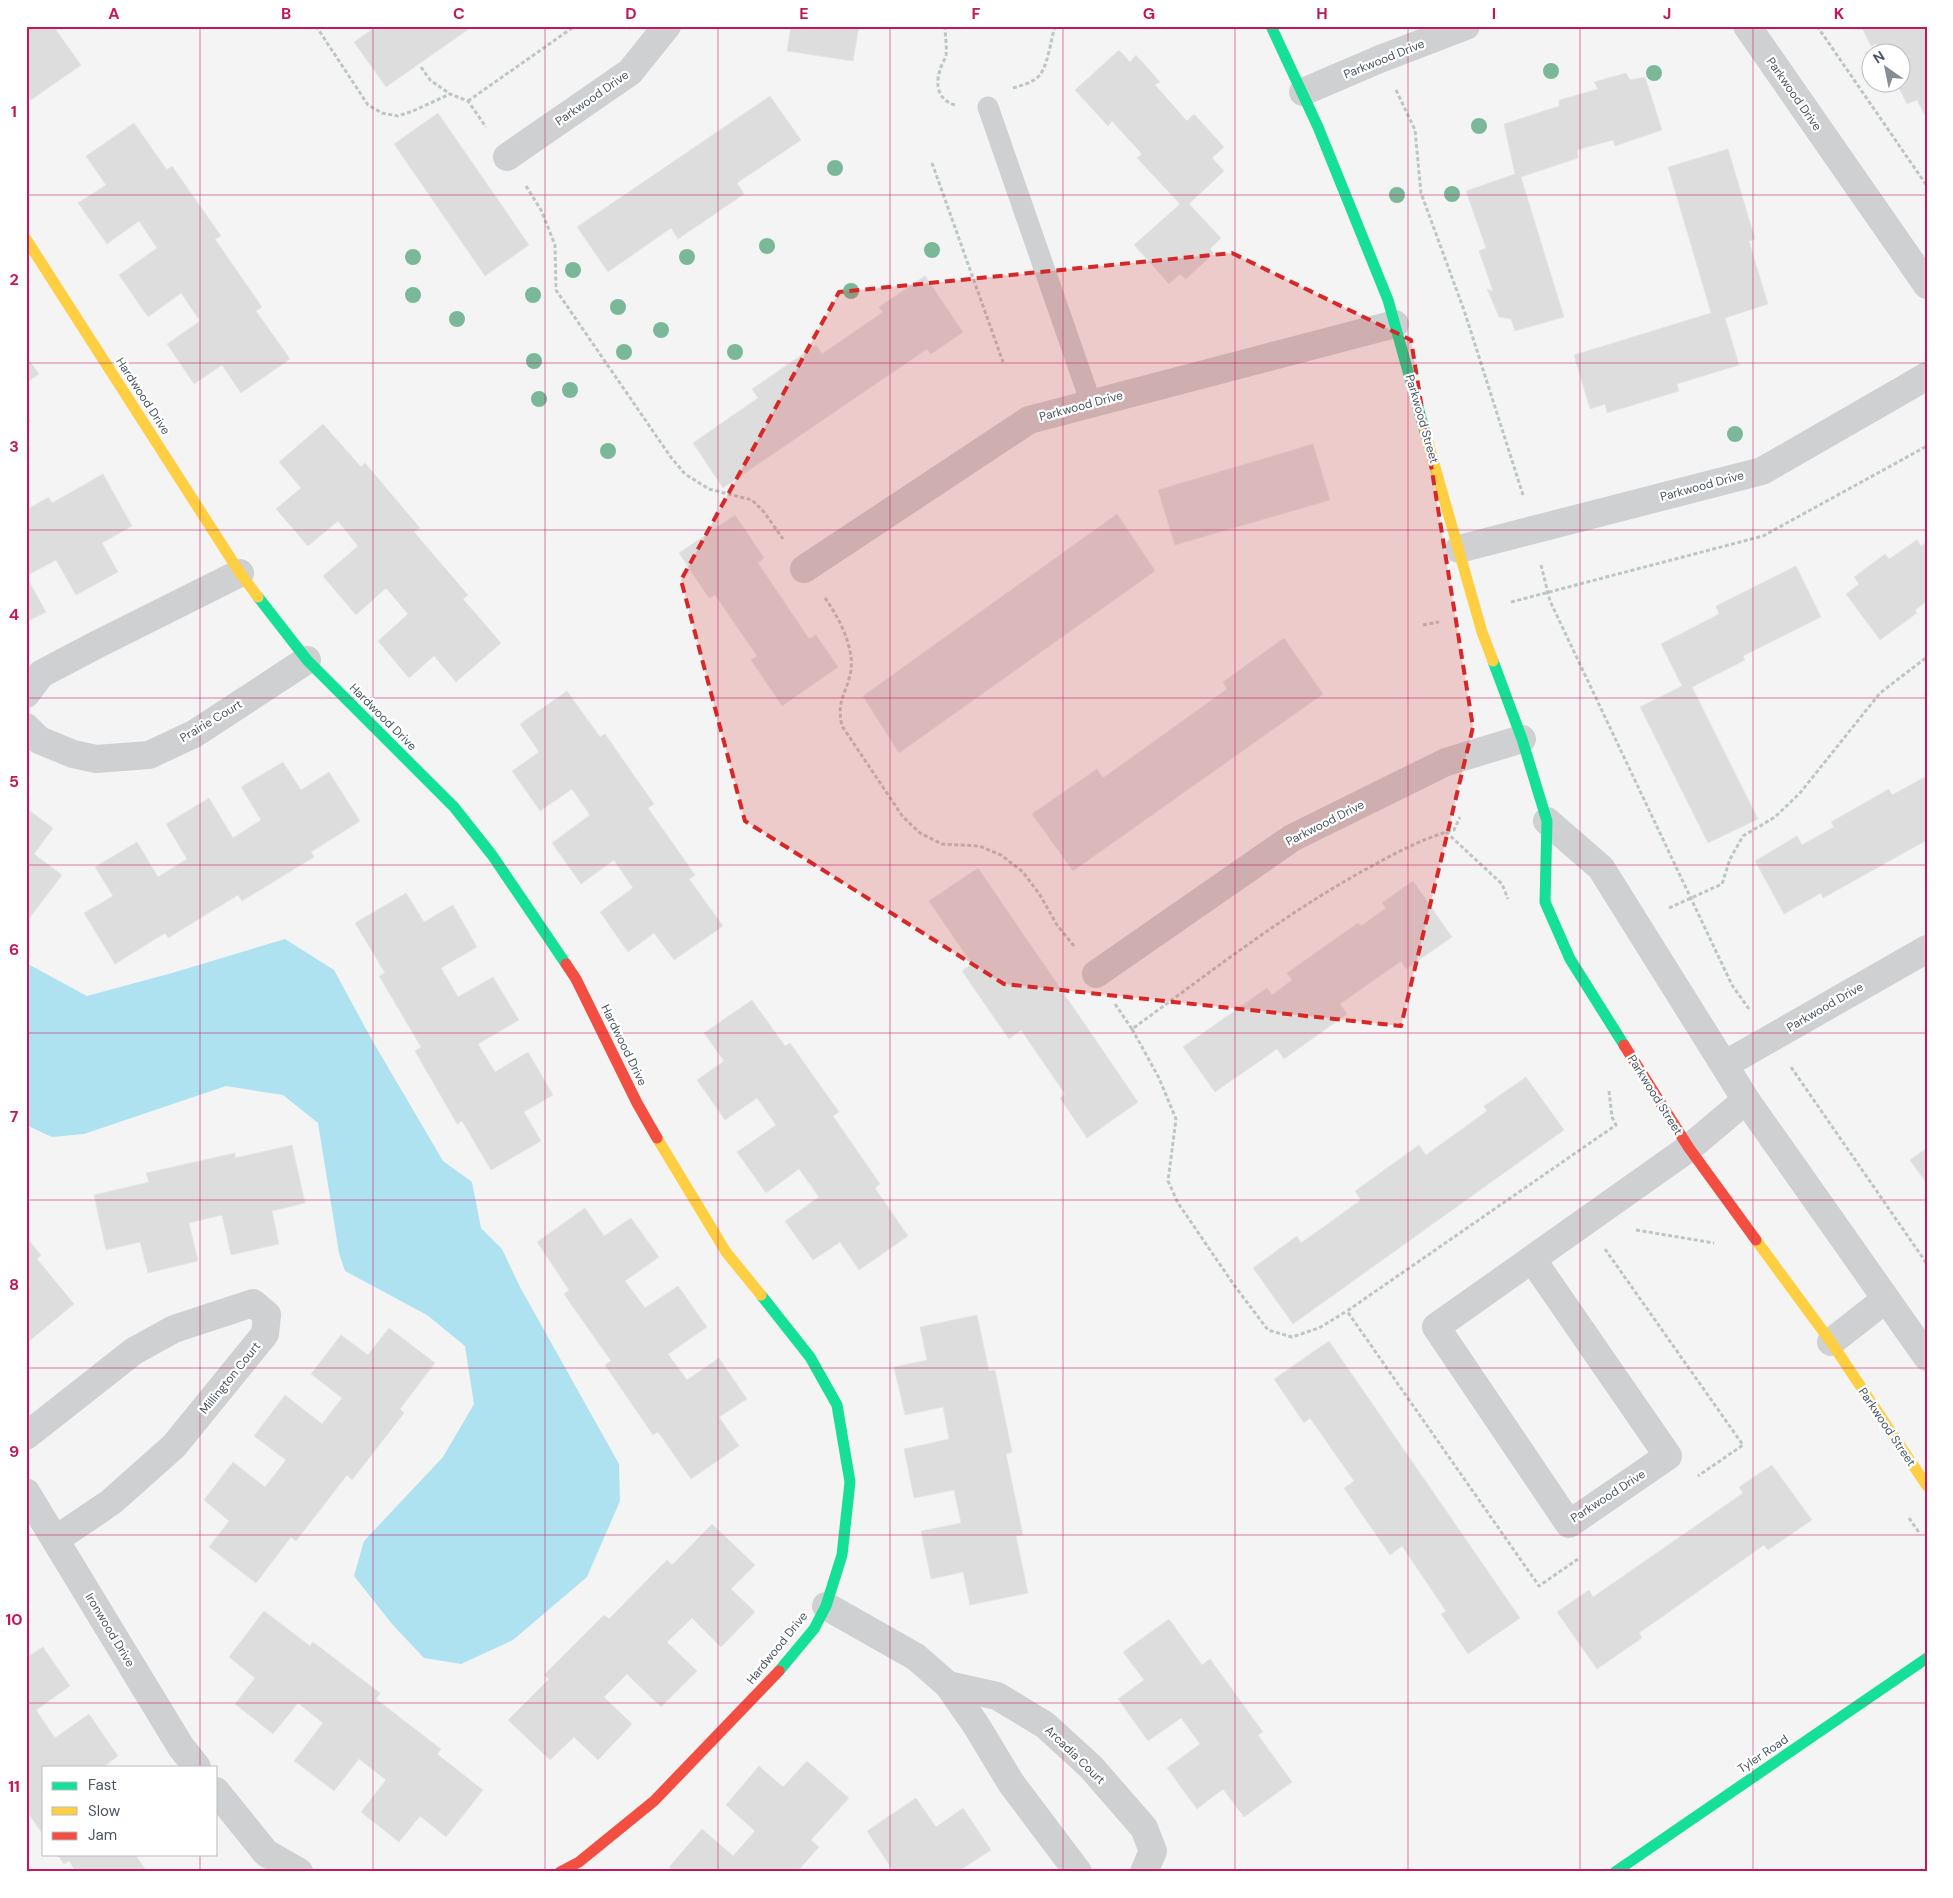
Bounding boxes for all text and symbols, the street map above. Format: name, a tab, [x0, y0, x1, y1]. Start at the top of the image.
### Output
text: A	[108, 3, 120, 24]
text: B	[281, 3, 291, 24]
text: C	[453, 3, 465, 24]
text: D	[625, 3, 637, 24]
text: E	[799, 3, 809, 24]
text: F	[972, 3, 981, 24]
text: G	[1143, 3, 1155, 24]
text: H	[1316, 3, 1328, 24]
text: I	[1492, 3, 1496, 24]
text: J	[1663, 3, 1671, 24]
text: K	[1834, 3, 1845, 24]
street label: Parkwood Drive	[1341, 35, 1427, 83]
north arrow	[1860, 42, 1910, 92]
text: N	[1870, 47, 1888, 67]
street label: Parkwood Drive	[1763, 54, 1825, 134]
street label: Parkwood Drive	[552, 67, 632, 129]
text: 1	[11, 101, 17, 122]
text: 2	[9, 269, 19, 290]
street label: Hardwood Drive	[112, 354, 174, 438]
street label: Parkwood Street	[1402, 373, 1442, 466]
street label: Parkwood Drive	[1037, 387, 1125, 425]
text: 3	[9, 436, 19, 457]
street label: Parkwood Drive	[1658, 467, 1746, 505]
text: 4	[9, 604, 19, 625]
street label: Hardwood Drive	[346, 680, 420, 754]
street label: Prairie Court	[177, 696, 245, 746]
text: 5	[9, 771, 19, 792]
street label: Parkwood Drive	[1283, 796, 1367, 850]
text: 6	[9, 939, 19, 960]
street label: Parkwood Drive	[1784, 978, 1866, 1035]
street label: Hardwood Drive	[597, 1002, 651, 1089]
street label: Parkwood Street	[1624, 1052, 1686, 1138]
text: 7	[10, 1106, 19, 1127]
text: 8	[9, 1274, 19, 1295]
street label: Millington Court	[196, 1338, 264, 1417]
street label: Parkwood Street	[1855, 1385, 1919, 1470]
text: 9	[9, 1441, 19, 1462]
street label: Parkwood Drive	[1568, 1466, 1649, 1526]
street label: Ironwood Drive	[82, 1590, 138, 1670]
street label: Hardwood Drive	[743, 1608, 811, 1688]
text: 10	[5, 1609, 23, 1630]
street label: Arcadia Court	[1042, 1722, 1109, 1788]
street label: Tyler Road	[1735, 1731, 1791, 1777]
legend	[42, 1766, 218, 1856]
text: Fast	[88, 1775, 117, 1795]
text: 11	[8, 1776, 20, 1797]
text: Slow	[88, 1801, 121, 1821]
text: Jam	[88, 1825, 117, 1845]

